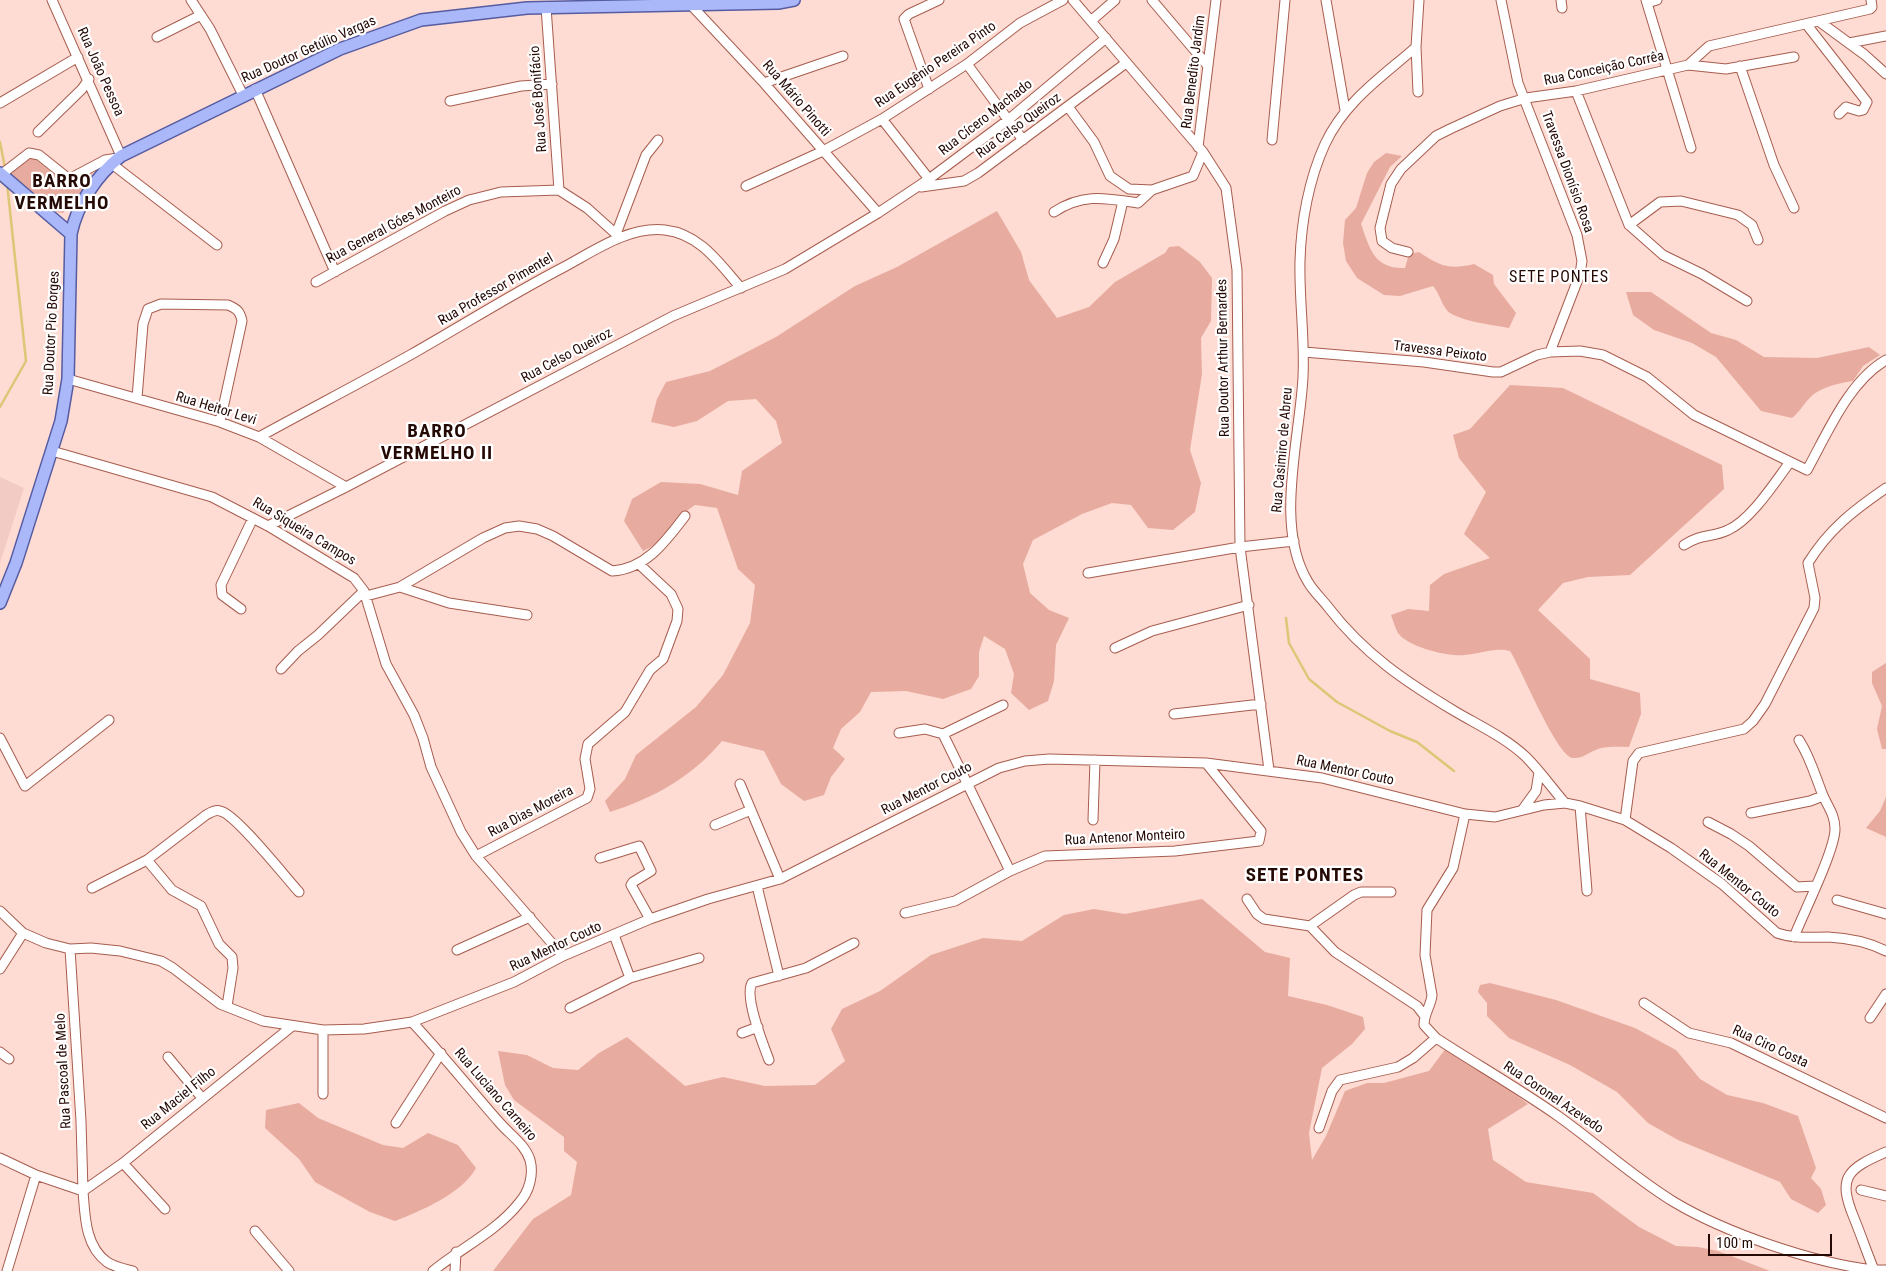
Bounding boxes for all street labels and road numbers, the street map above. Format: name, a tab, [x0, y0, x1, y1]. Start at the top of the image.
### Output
street label: Rua Doutor Getúlio Vargas	[239, 13, 379, 87]
street label: Rua Benedito Jardim	[1179, 14, 1209, 130]
street label: Rua Eugênio Pereira Pinto	[872, 18, 1000, 112]
street label: Rua João Pessoa	[73, 25, 127, 119]
street label: Rua José Bonifácio	[527, 45, 551, 153]
street label: Rua Conceição Corrêa	[1543, 48, 1665, 90]
street label: Rua Mário Pinotti	[758, 57, 834, 141]
street label: Rua Cícero Machado	[936, 76, 1036, 160]
street label: Rua Celso Queiroz	[973, 90, 1065, 162]
street label: Travessa Dionísio Rosa	[1537, 109, 1597, 235]
street label: Rua General Góes Monteiro	[324, 182, 464, 268]
street label: Rua Professor Pimentel	[436, 250, 556, 330]
street label: Rua Doutor Pio Borges	[40, 271, 64, 395]
street label: Rua Doutor Arthur Bernardes	[1214, 279, 1234, 437]
street label: Rua Celso Queiroz	[519, 325, 615, 387]
street label: Travessa Peixoto	[1392, 338, 1488, 366]
street label: Rua Casimiro de Abreu	[1269, 387, 1297, 513]
street label: Rua Heitor Levi	[174, 389, 258, 429]
street label: Rua Siqueira Campos	[249, 495, 359, 569]
street label: Rua Mentor Couto	[1295, 752, 1395, 790]
street label: Rua Mentor Couto	[879, 759, 975, 819]
street label: Rua Dias Moreira	[486, 783, 576, 841]
street label: Rua Antenor Monteiro	[1064, 826, 1186, 850]
street label: Rua Mentor Couto	[1695, 846, 1783, 922]
street label: Rua Mentor Couto	[507, 918, 605, 976]
street label: Rua Pascoal de Melo	[53, 1013, 75, 1129]
street label: Rua Ciro Costa	[1729, 1022, 1811, 1072]
street label: Rua Luciano Carneiro	[450, 1045, 540, 1145]
street label: Rua Coronel Azevedo	[1500, 1058, 1606, 1138]
street label: Rua Maciel Filho	[138, 1064, 220, 1134]

